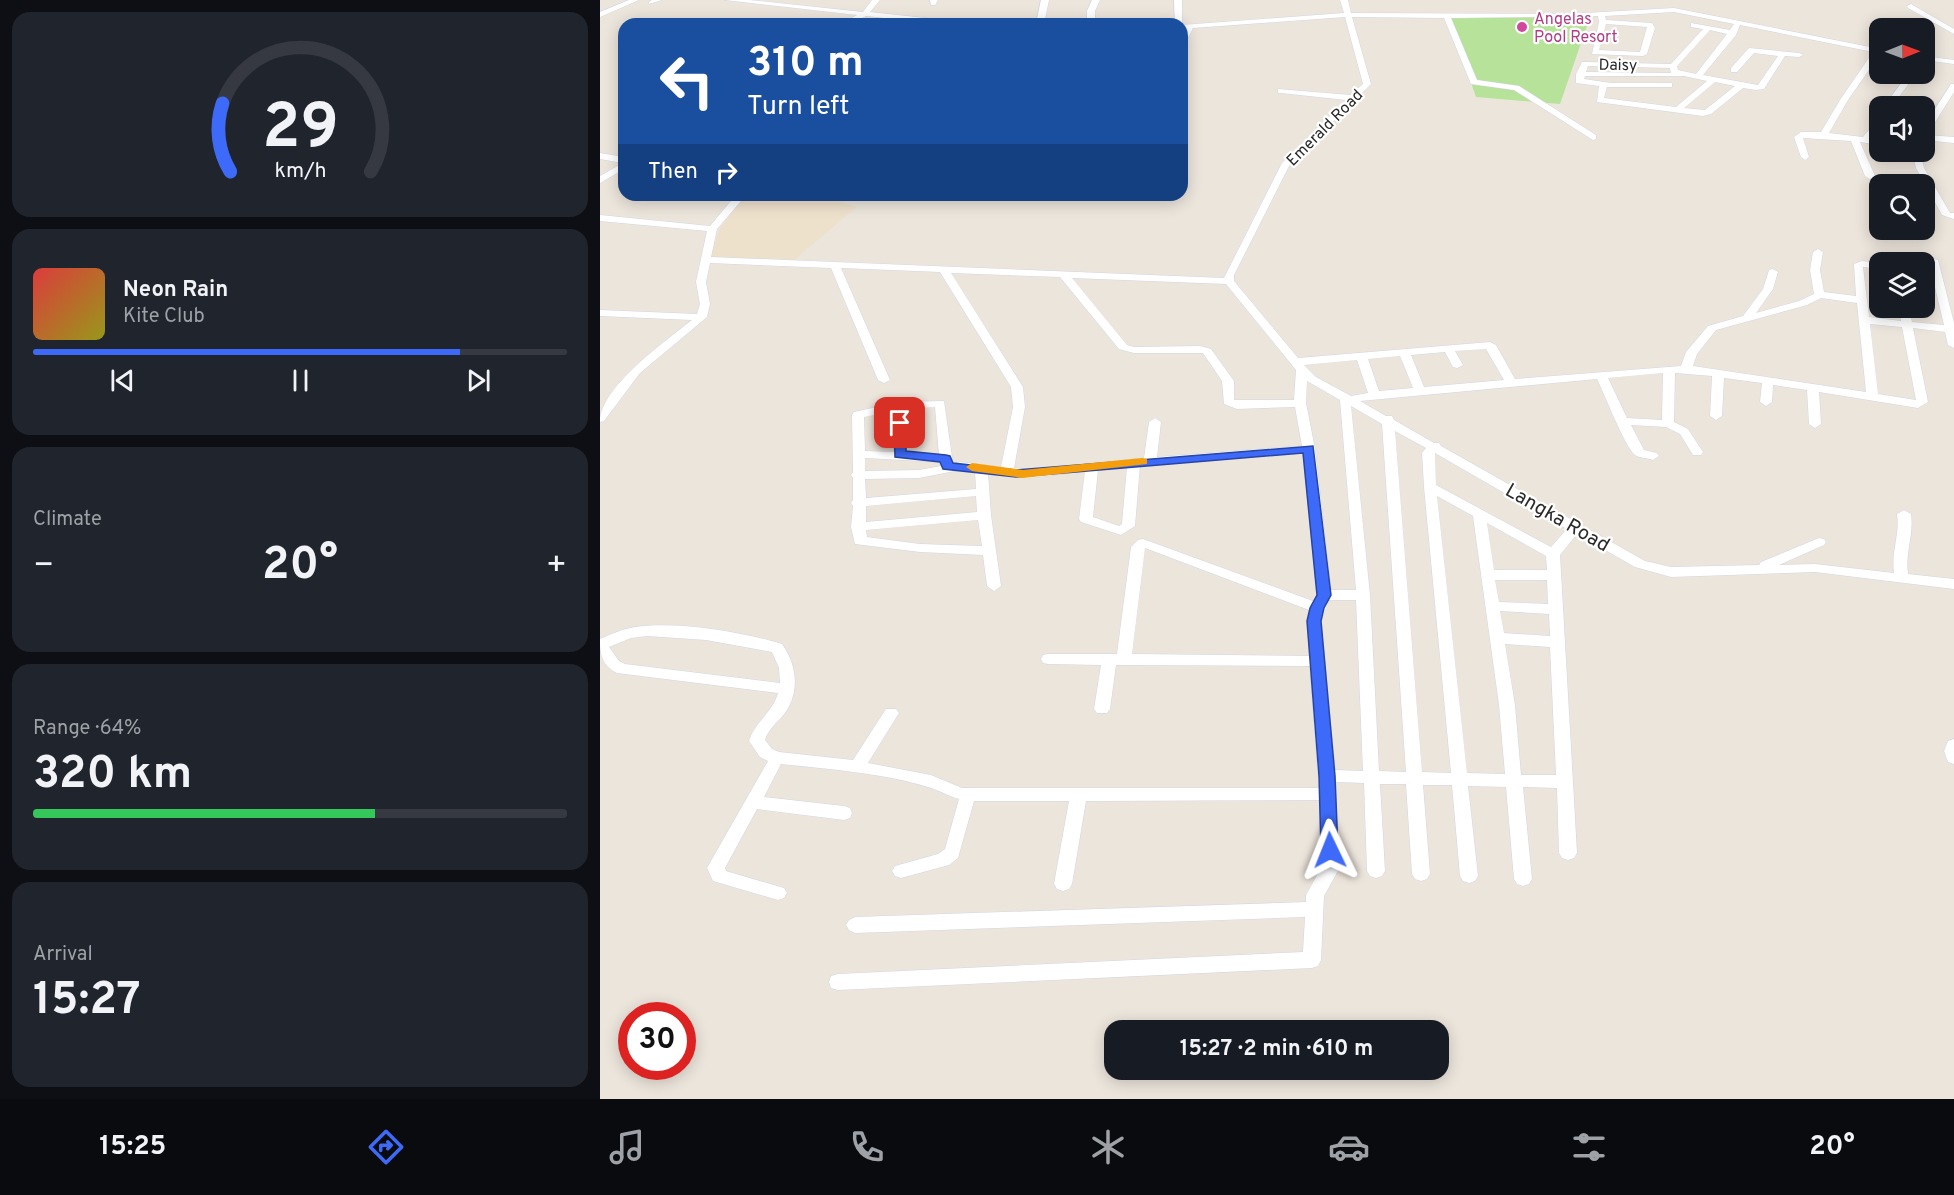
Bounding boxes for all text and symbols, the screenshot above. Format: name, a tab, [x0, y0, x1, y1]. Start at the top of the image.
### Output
place label: Angelas Pool Resort	[1534, 10, 1618, 48]
north arrow	[1869, 18, 1935, 84]
map controls	[1869, 18, 1935, 318]
marker: Angelas Pool Resort	[1515, 20, 1529, 34]
text: 310 m	[747, 38, 864, 91]
icon: left	[648, 42, 726, 120]
street label: Daisy	[1598, 56, 1638, 76]
street label: Emerald Road	[1283, 86, 1368, 171]
text: Turn left	[747, 90, 849, 124]
text: 29	[262, 91, 338, 170]
button: sound	[1869, 96, 1935, 162]
icon: right	[710, 156, 743, 189]
text: km/h	[274, 158, 326, 185]
text: Then	[648, 159, 698, 186]
button: search	[1869, 174, 1935, 240]
button: layers	[1869, 252, 1935, 318]
text: Neon Rain	[123, 277, 228, 304]
text: Kite Club	[123, 304, 205, 330]
icon: previous	[106, 364, 139, 397]
icon: pause	[284, 364, 317, 397]
icon: next	[462, 364, 495, 397]
pin	[874, 397, 925, 448]
icon: arrive	[883, 406, 916, 439]
street label: Langka Road	[1500, 478, 1614, 559]
text: Climate	[33, 507, 102, 533]
text: 20°	[262, 538, 338, 595]
text: −	[33, 546, 54, 588]
text: +	[546, 546, 567, 588]
text: Range · 64%	[33, 716, 142, 742]
text: 320 km	[33, 747, 192, 804]
position arrow	[1298, 818, 1362, 882]
text: Arrival	[33, 942, 93, 968]
text: 15:27	[33, 973, 141, 1030]
speed limit sign: 30	[618, 1002, 696, 1080]
text: 15:27 · 2 min · 610 m	[1180, 1036, 1373, 1063]
icon: directions	[365, 1126, 407, 1168]
icon: music	[606, 1126, 648, 1168]
icon: phone	[846, 1126, 888, 1168]
icon: climate	[1087, 1126, 1129, 1168]
icon: car	[1328, 1126, 1370, 1168]
icon: filters	[1568, 1126, 1610, 1168]
text: 15:25	[99, 1130, 166, 1164]
text: 20°	[1809, 1130, 1855, 1164]

